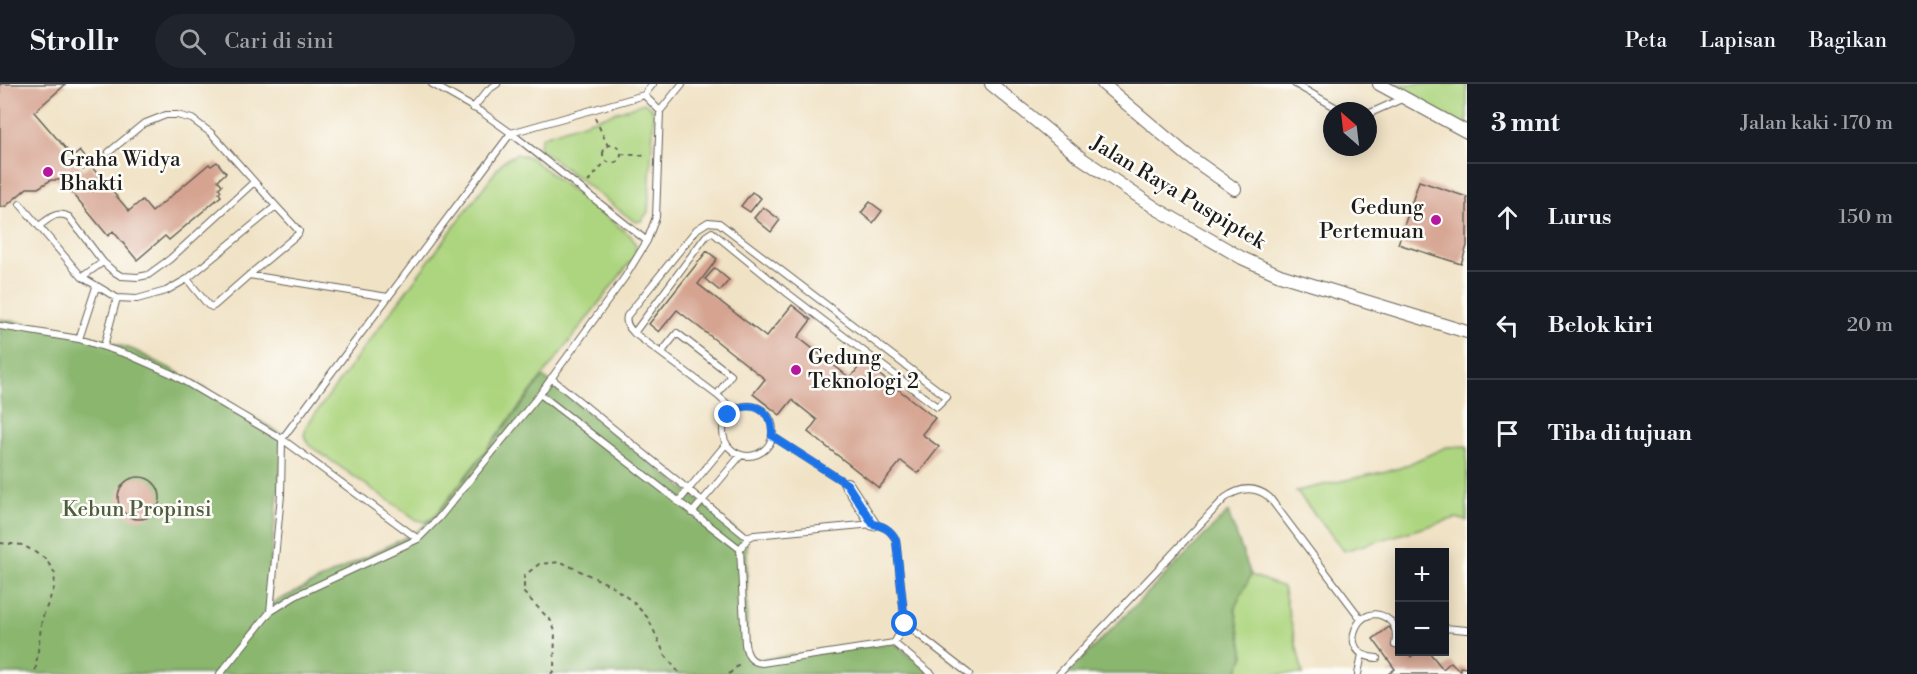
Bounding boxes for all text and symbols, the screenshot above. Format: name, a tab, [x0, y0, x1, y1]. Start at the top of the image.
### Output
search box	[155, 14, 575, 68]
text: Strollr	[30, 24, 119, 59]
icon: search	[176, 25, 209, 58]
text: Cari di sini	[224, 28, 334, 55]
text: Peta	[1625, 28, 1667, 54]
text: Lapisan	[1700, 28, 1776, 54]
text: Bagikan	[1809, 28, 1887, 54]
north arrow	[1323, 102, 1377, 156]
text: 3 mnt	[1491, 107, 1560, 139]
text: Jalan kaki · 170 m	[1740, 111, 1893, 136]
street label: Jalan Raya Puspiptek	[1085, 130, 1271, 256]
place label: Graha Widya Bhakti	[59, 147, 181, 197]
marker: Graha Widya Bhakti	[41, 165, 55, 179]
place label: Gedung Pertemuan	[1319, 195, 1424, 245]
icon: ahead	[1491, 201, 1524, 234]
text: Lurus	[1548, 204, 1611, 231]
text: 150 m	[1838, 205, 1893, 230]
marker: Gedung Pertemuan	[1429, 213, 1443, 227]
icon: left	[1491, 309, 1524, 342]
text: Belok kiri	[1548, 312, 1653, 339]
text: 20 m	[1847, 313, 1893, 338]
place label: Gedung Teknologi 2	[808, 345, 919, 395]
marker: Gedung Teknologi 2	[789, 363, 803, 377]
route end	[714, 401, 740, 427]
icon: arrive	[1491, 417, 1524, 450]
text: Tiba di tujuan	[1548, 420, 1692, 447]
park label: Kebun Propinsi	[62, 497, 212, 523]
map controls	[1395, 548, 1449, 656]
button: +	[1395, 548, 1449, 602]
button: −	[1395, 602, 1449, 656]
route start	[891, 610, 917, 636]

